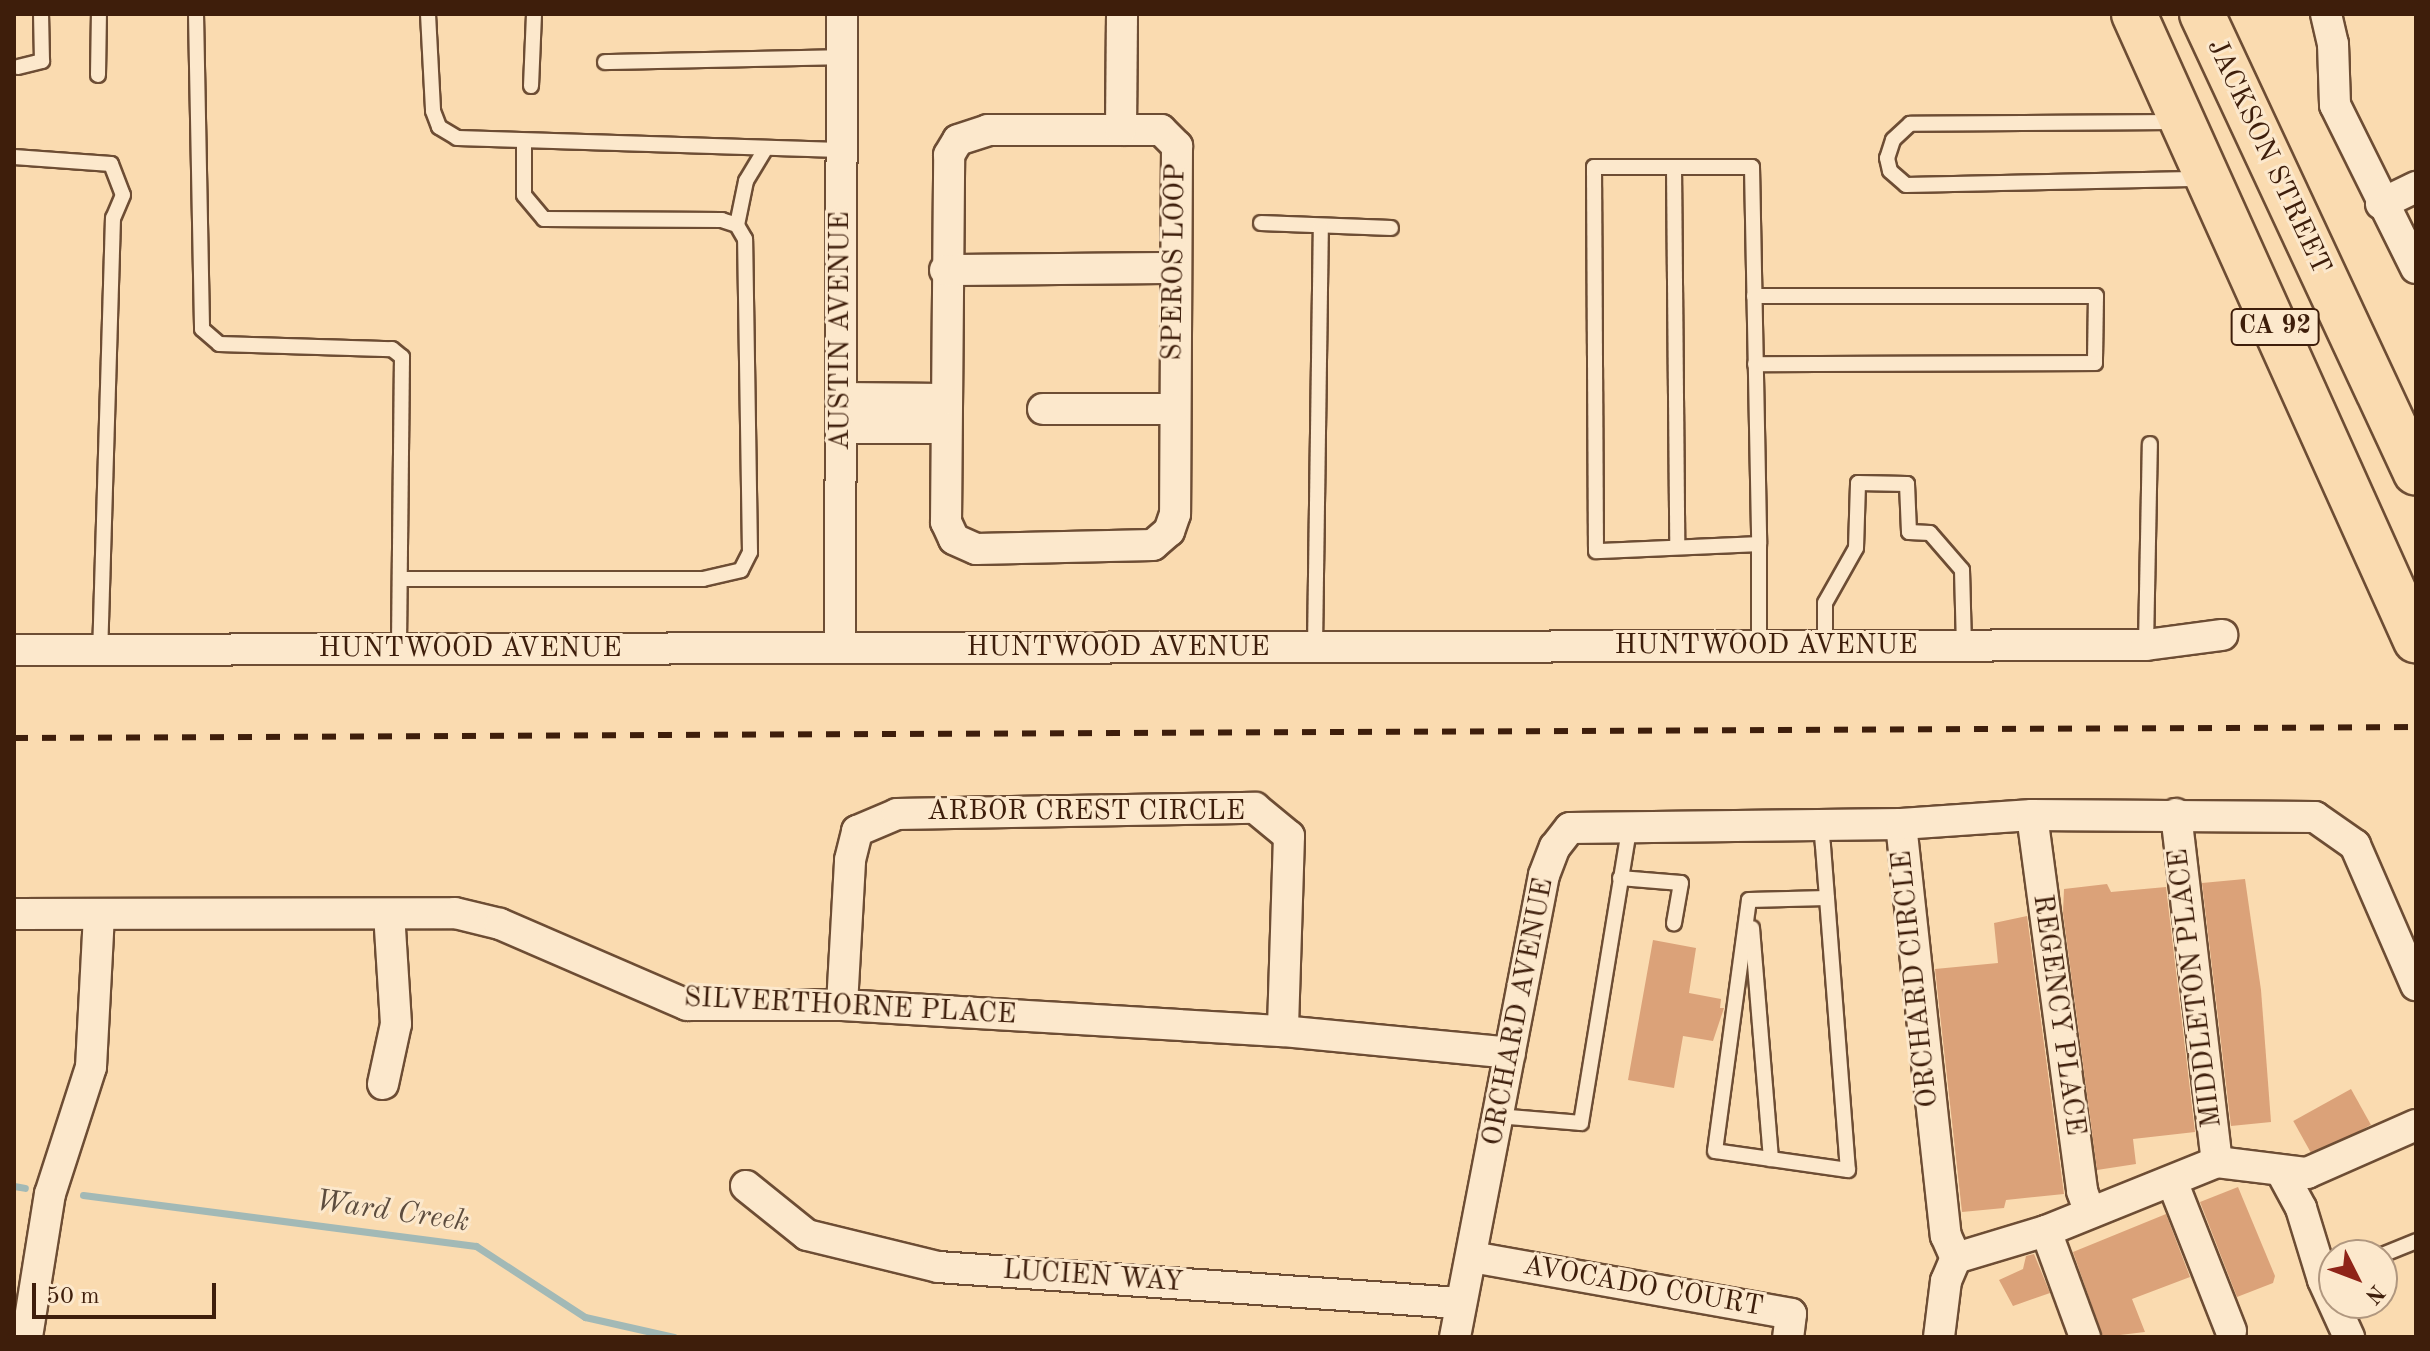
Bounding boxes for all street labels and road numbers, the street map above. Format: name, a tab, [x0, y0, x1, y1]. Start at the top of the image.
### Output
street label: JACKSON STREET	[2199, 34, 2337, 280]
street label: SPEROS LOOP	[1156, 163, 1194, 361]
street label: AUSTIN AVENUE	[824, 211, 858, 451]
road number: CA 92	[2229, 305, 2321, 349]
street label: HUNTWOOD AVENUE	[1615, 629, 1917, 663]
street label: HUNTWOOD AVENUE	[967, 631, 1269, 665]
street label: HUNTWOOD AVENUE	[319, 632, 621, 666]
street label: ARBOR CREST CIRCLE	[927, 795, 1245, 829]
street label: MIDDLETON PLACE	[2162, 846, 2230, 1130]
street label: ORCHARD CIRCLE	[1886, 849, 1946, 1109]
street label: ORCHARD AVENUE	[1477, 875, 1561, 1149]
street label: REGENCY PLACE	[2024, 892, 2092, 1138]
street label: SILVERTHORNE PLACE	[683, 982, 1017, 1032]
street label: AVOCADO COURT	[1520, 1249, 1766, 1325]
street label: LUCIEN WAY	[1002, 1254, 1184, 1300]

